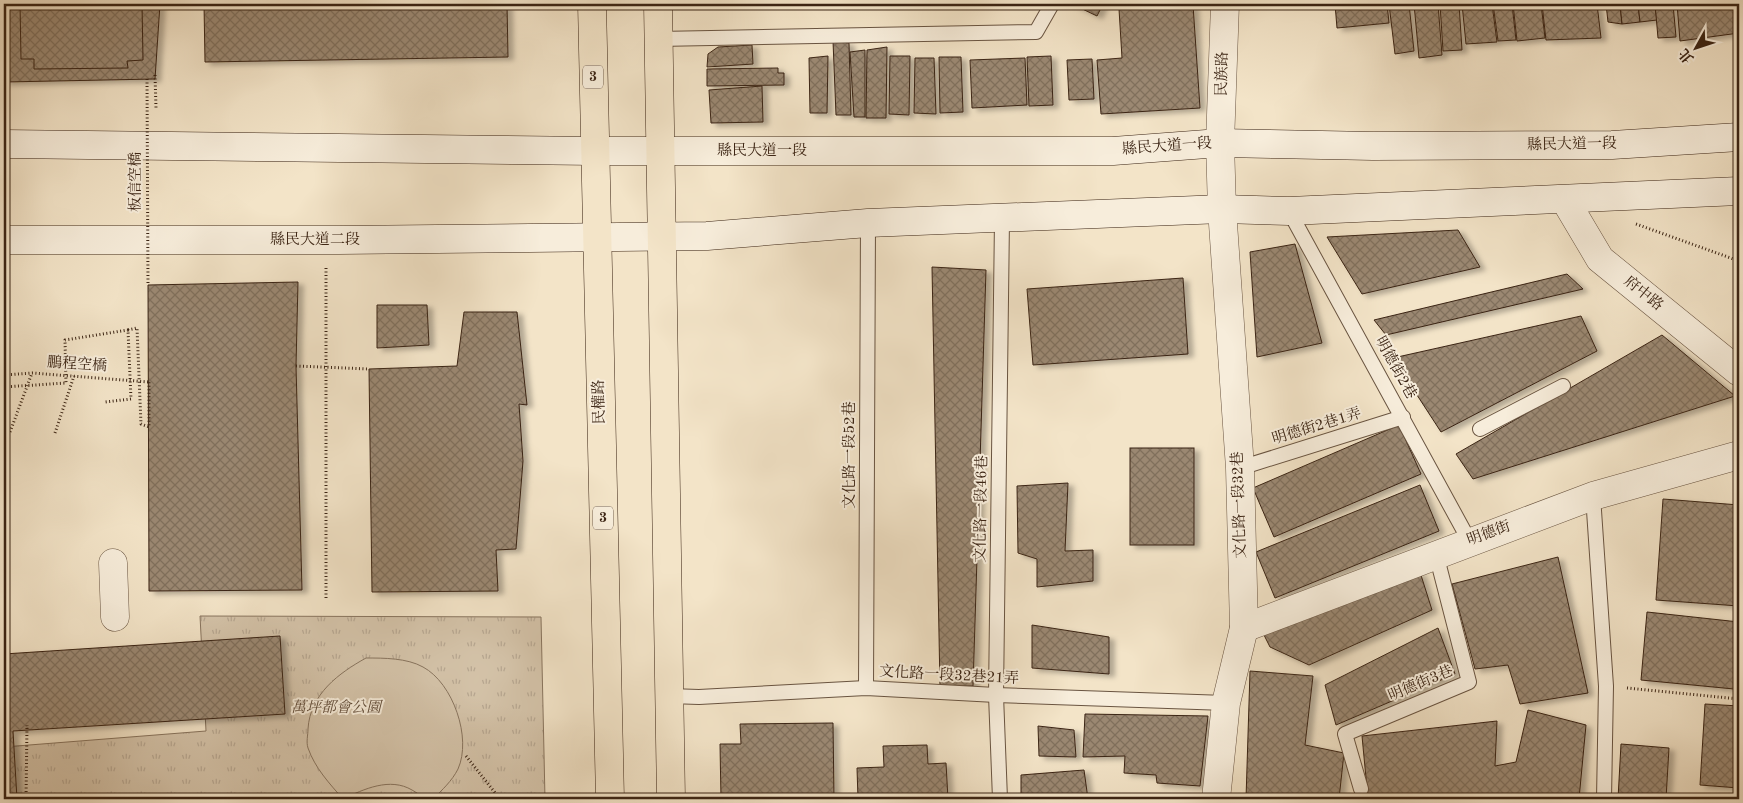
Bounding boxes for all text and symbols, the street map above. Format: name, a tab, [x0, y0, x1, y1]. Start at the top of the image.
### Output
north arrow	[1670, 22, 1720, 72]
text: 北	[1676, 46, 1697, 66]
street label: 民族路	[1213, 51, 1231, 97]
road number: 3	[583, 66, 603, 88]
street label: 縣民大道一段	[1121, 134, 1212, 158]
street label: 縣民大道一段	[1527, 135, 1617, 153]
street label: 縣民大道一段	[717, 142, 807, 159]
street label: 板信空橋	[127, 152, 144, 212]
street label: 縣民大道二段	[270, 231, 360, 248]
street label: 府中路	[1621, 272, 1666, 314]
street label: 明德街2巷	[1372, 333, 1420, 402]
street label: 鵬程空橋	[47, 353, 108, 375]
street label: 民權路	[590, 379, 608, 425]
street label: 文化路一段52巷	[841, 401, 858, 509]
street label: 明德街2巷1弄	[1270, 404, 1363, 448]
street label: 文化路一段32巷	[1229, 451, 1249, 559]
street label: 文化路一段46巷	[972, 455, 990, 563]
road number: 3	[593, 506, 613, 530]
street label: 明德街	[1465, 517, 1513, 549]
street label: 明德街3巷	[1386, 662, 1456, 704]
street label: 文化路一段32巷21弄	[879, 663, 1019, 687]
park label: 萬坪都會公園	[291, 699, 383, 716]

